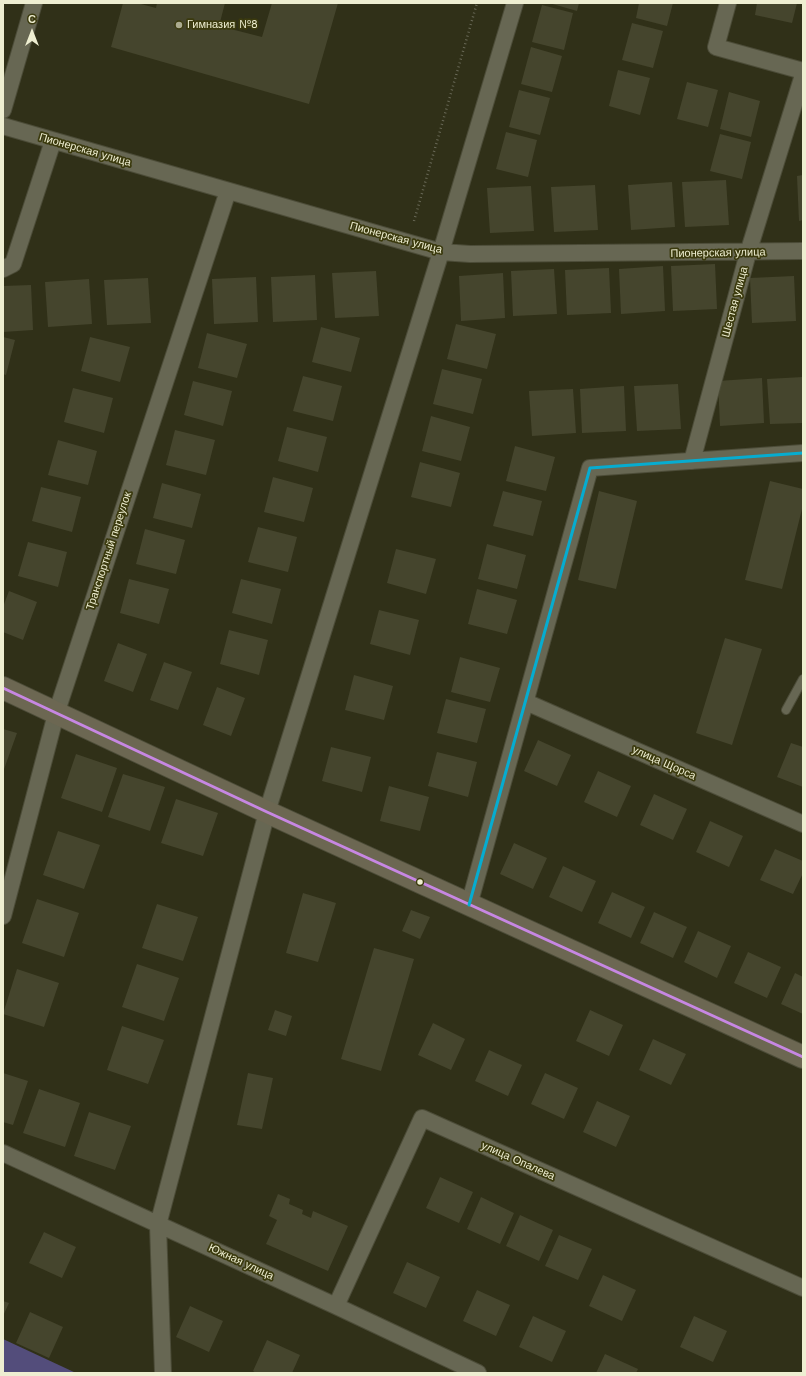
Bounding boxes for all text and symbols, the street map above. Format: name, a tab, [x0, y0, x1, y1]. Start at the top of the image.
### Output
north arrow	[12, 12, 52, 52]
text: С	[28, 13, 36, 26]
place label: Гимназия №8	[187, 18, 258, 32]
marker: Гимназия №8	[174, 20, 184, 30]
street label: Пионерская улица	[37, 131, 133, 169]
street label: Пионерская улица	[348, 219, 444, 257]
street label: Пионерская улица	[670, 246, 766, 260]
street label: Шестая улица	[719, 265, 751, 339]
street label: Транспортный переулок	[84, 490, 134, 612]
street label: улица Щорса	[630, 743, 698, 783]
unlabelled marker	[415, 877, 425, 887]
street label: улица Опалева	[479, 1139, 557, 1183]
street label: Южная улица	[206, 1241, 276, 1283]

